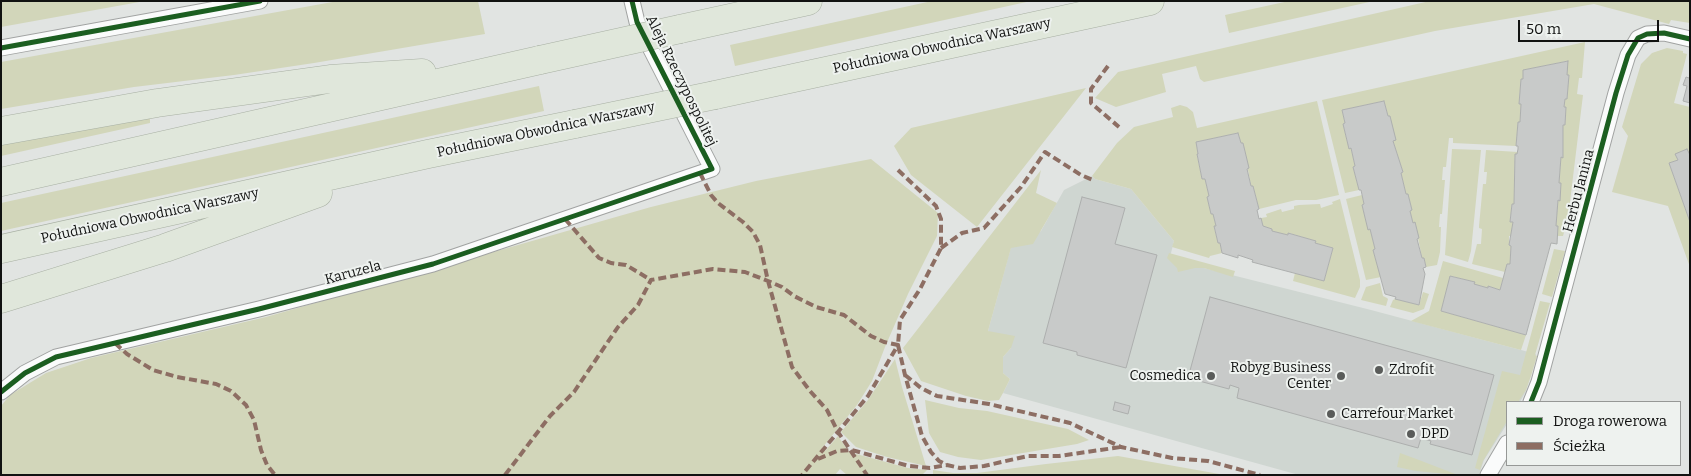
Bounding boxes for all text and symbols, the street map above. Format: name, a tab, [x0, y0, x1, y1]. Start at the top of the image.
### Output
scale bar	[1521, 10, 1662, 42]
street label: Aleja Rzeczypospolitej	[642, 13, 720, 149]
street label: Południowa Obwodnica Warszawy	[832, 15, 1052, 77]
text: 50 m	[1526, 20, 1561, 38]
street label: Południowa Obwodnica Warszawy	[436, 99, 656, 161]
street label: Herbu Janina	[1560, 147, 1598, 235]
street label: Południowa Obwodnica Warszawy	[40, 185, 260, 247]
street label: Karuzela	[323, 257, 383, 289]
place label: Robyg Business Center	[1230, 360, 1331, 392]
place label: Zdrofit	[1389, 362, 1434, 378]
marker: Zdrofit	[1373, 364, 1385, 376]
place label: Cosmedica	[1130, 368, 1201, 384]
marker: Cosmedica	[1205, 370, 1217, 382]
marker: Robyg Business Center	[1335, 370, 1347, 382]
legend	[1506, 401, 1681, 466]
place label: Carrefour Market	[1341, 406, 1453, 422]
marker: Carrefour Market	[1325, 408, 1337, 420]
text: Droga rowerowa	[1553, 412, 1667, 430]
place label: DPD	[1421, 426, 1449, 442]
marker: DPD	[1405, 428, 1417, 440]
text: Ścieżka	[1553, 437, 1605, 455]

